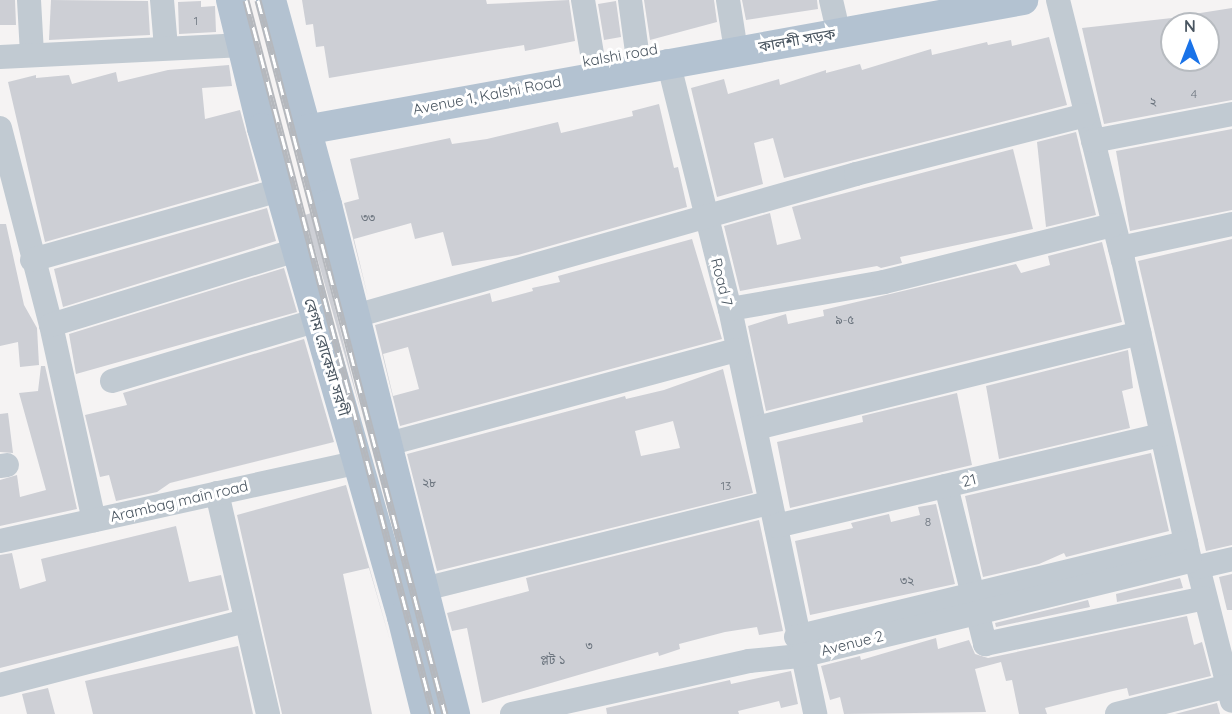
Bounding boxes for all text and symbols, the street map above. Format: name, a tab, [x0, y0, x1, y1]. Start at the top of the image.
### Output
north arrow	[1160, 12, 1220, 72]
house number: 1	[194, 14, 198, 28]
text: N	[1184, 16, 1196, 36]
street label: কালশী সড়ক	[757, 24, 837, 56]
street label: kalshi road	[581, 40, 659, 70]
street label: Avenue 1, Kalshi Road	[411, 72, 563, 118]
house number: 4	[1191, 87, 1197, 101]
house number: ২	[1149, 95, 1157, 109]
house number: ৩৩	[361, 211, 375, 225]
street label: Road 7	[707, 256, 737, 308]
street label: বেগম রোকেয়া সরণী	[301, 296, 353, 418]
house number: ৯-৫	[836, 313, 854, 327]
street label: 21	[960, 470, 978, 490]
street label: Arambag main road	[108, 476, 250, 526]
house number: ২৮	[422, 476, 436, 490]
house number: 13	[721, 479, 731, 493]
house number: 8	[925, 515, 931, 529]
house number: ৩২	[900, 574, 914, 588]
street label: Avenue 2	[819, 627, 885, 659]
house number: ৩	[585, 639, 593, 653]
house number: প্লট ১	[540, 653, 566, 667]

